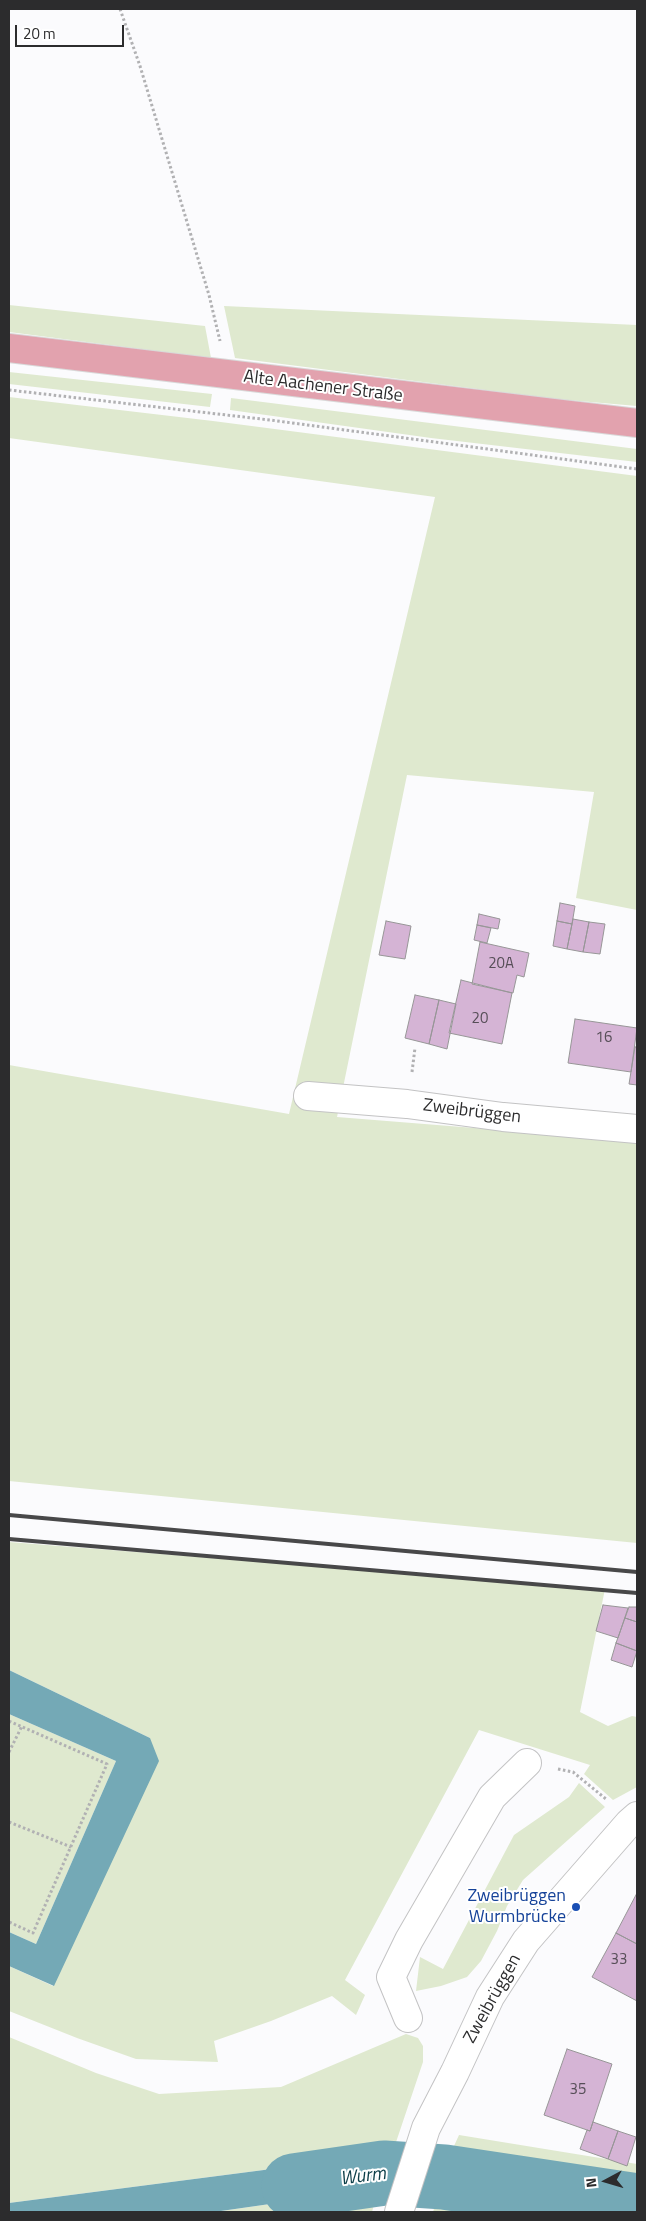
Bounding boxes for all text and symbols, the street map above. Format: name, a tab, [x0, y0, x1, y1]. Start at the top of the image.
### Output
scale bar	[18, 15, 126, 47]
text: 20 m	[23, 22, 56, 45]
street label: Alte Aachener Straße	[242, 367, 404, 407]
house number: 20A	[488, 955, 514, 973]
house number: 20	[472, 1010, 488, 1028]
house number: 16	[596, 1029, 612, 1047]
street label: Zweibrüggen	[422, 1095, 522, 1129]
place label: Zweibrüggen Wurmbrücke	[467, 1886, 566, 1928]
marker: Zweibrüggen Wurmbrücke	[570, 1901, 582, 1913]
street label: Zweibrüggen	[460, 1951, 526, 2047]
house number: 33	[611, 1951, 627, 1969]
house number: 35	[570, 2081, 586, 2099]
north arrow	[581, 2156, 631, 2206]
water label: Wurm	[339, 2163, 387, 2191]
text: N	[580, 2177, 602, 2189]

